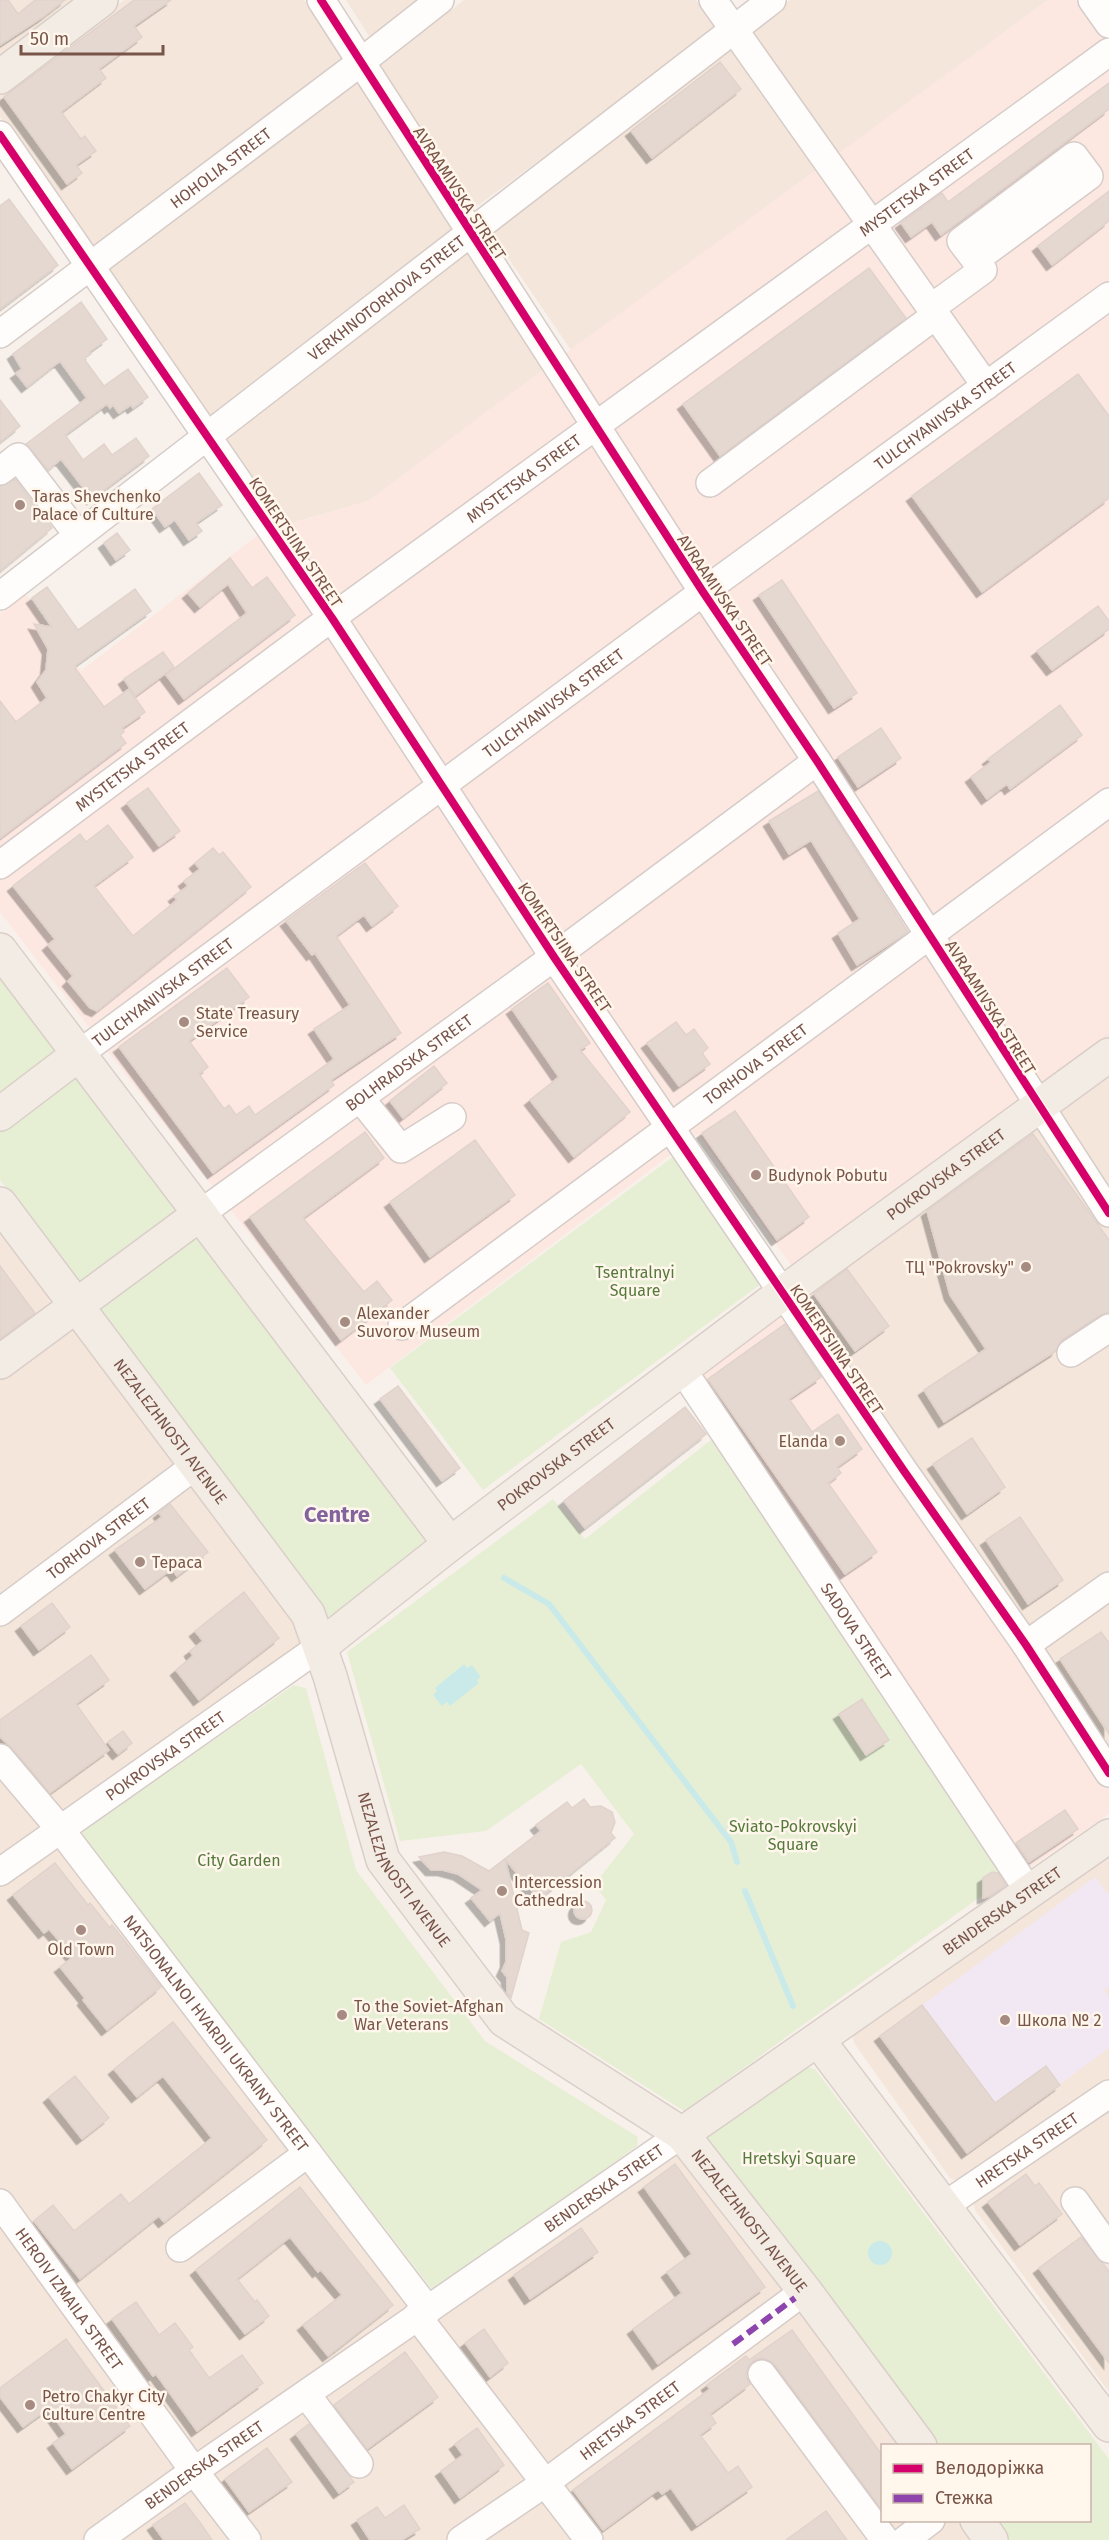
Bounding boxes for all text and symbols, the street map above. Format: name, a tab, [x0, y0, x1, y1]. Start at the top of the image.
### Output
scale bar	[21, 18, 164, 56]
text: 50 m	[30, 28, 69, 50]
street label: AVRAAMIVSKA STREET	[409, 123, 510, 264]
street label: HOHOLIA STREET	[166, 124, 276, 213]
street label: MYSTETSKA STREET	[856, 144, 978, 241]
street label: VERKHNOTORHOVA STREET	[304, 231, 469, 365]
street label: TULCHYANIVSKA STREET	[871, 357, 1021, 474]
street label: MYSTETSKA STREET	[463, 430, 586, 527]
street label: KOMERTSIINA STREET	[245, 474, 347, 611]
place label: Taras Shevchenko Palace of Culture	[32, 487, 161, 524]
marker: Taras Shevchenko Palace of Culture	[13, 498, 27, 512]
street label: AVRAAMIVSKA STREET	[673, 531, 776, 670]
street label: TULCHYANIVSKA STREET	[479, 644, 628, 762]
street label: MYSTETSKA STREET	[72, 718, 194, 815]
street label: KOMERTSIINA STREET	[514, 879, 616, 1016]
street label: TULCHYANIVSKA STREET	[89, 934, 238, 1051]
street label: AVRAAMIVSKA STREET	[941, 937, 1040, 1079]
place label: State Treasury Service	[196, 1004, 299, 1041]
street label: BOLHRADSKA STREET	[342, 1010, 477, 1115]
marker: State Treasury Service	[177, 1015, 191, 1029]
street label: TORHOVA STREET	[700, 1019, 812, 1109]
street label: POKROVSKA STREET	[883, 1124, 1010, 1224]
place label: Budynok Pobutu	[768, 1166, 888, 1185]
marker: Budynok Pobutu	[749, 1168, 763, 1182]
place label: ТЦ "Pokrovsky"	[905, 1258, 1014, 1277]
marker: ТЦ "Pokrovsky"	[1019, 1260, 1033, 1274]
park label: Tsentralnyi Square	[595, 1263, 675, 1300]
street label: KOMERTSIINA STREET	[786, 1281, 888, 1418]
place label: Alexander Suvorov Museum	[357, 1304, 480, 1341]
marker: Alexander Suvorov Museum	[338, 1315, 352, 1329]
street label: NEZALEZHNOSTI AVENUE	[110, 1355, 231, 1508]
street label: POKROVSKA STREET	[494, 1414, 619, 1515]
place label: Elanda	[779, 1432, 828, 1451]
marker: Elanda	[833, 1434, 847, 1448]
street label: TORHOVA STREET	[43, 1493, 155, 1583]
district label: Centre	[304, 1501, 370, 1528]
place label: Тераса	[152, 1553, 202, 1572]
marker: Тераса	[133, 1555, 147, 1569]
street label: SADOVA STREET	[817, 1579, 895, 1685]
street label: POKROVSKA STREET	[102, 1707, 230, 1805]
street label: NEZALEZHNOSTI AVENUE	[354, 1790, 454, 1951]
park label: Sviato-Pokrovskyi Square	[729, 1817, 857, 1854]
park label: City Garden	[197, 1851, 281, 1870]
street label: BENDERSKA STREET	[939, 1863, 1066, 1959]
place label: Intercession Cathedral	[514, 1873, 602, 1910]
marker: Intercession Cathedral	[495, 1884, 509, 1898]
street label: NATSIONALNOI HVARDII UKRAINY STREET	[119, 1911, 313, 2156]
marker: Old Town	[74, 1923, 88, 1937]
place label: Old Town	[47, 1940, 115, 1959]
place label: To the Soviet-Afghan War Veterans	[354, 1997, 504, 2034]
marker: To the Soviet-Afghan War Veterans	[335, 2008, 349, 2022]
place label: Школа № 2	[1017, 2011, 1101, 2030]
marker: Школа № 2	[998, 2013, 1012, 2027]
street label: HRETSKA STREET	[972, 2108, 1083, 2192]
street label: BENDERSKA STREET	[540, 2140, 668, 2236]
street label: NEZALEZHNOSTI AVENUE	[687, 2145, 811, 2296]
park label: Hretskyi Square	[742, 2149, 856, 2168]
street label: HEROIV IZMAILA STREET	[11, 2224, 127, 2374]
street label: HRETSKA STREET	[576, 2377, 685, 2464]
place label: Petro Chakyr City Culture Centre	[42, 2387, 165, 2424]
marker: Petro Chakyr City Culture Centre	[23, 2398, 37, 2412]
street label: BENDERSKA STREET	[141, 2416, 268, 2513]
legend	[881, 2444, 1091, 2522]
text: Велодоріжка	[935, 2457, 1044, 2479]
text: Стежка	[935, 2487, 993, 2509]

